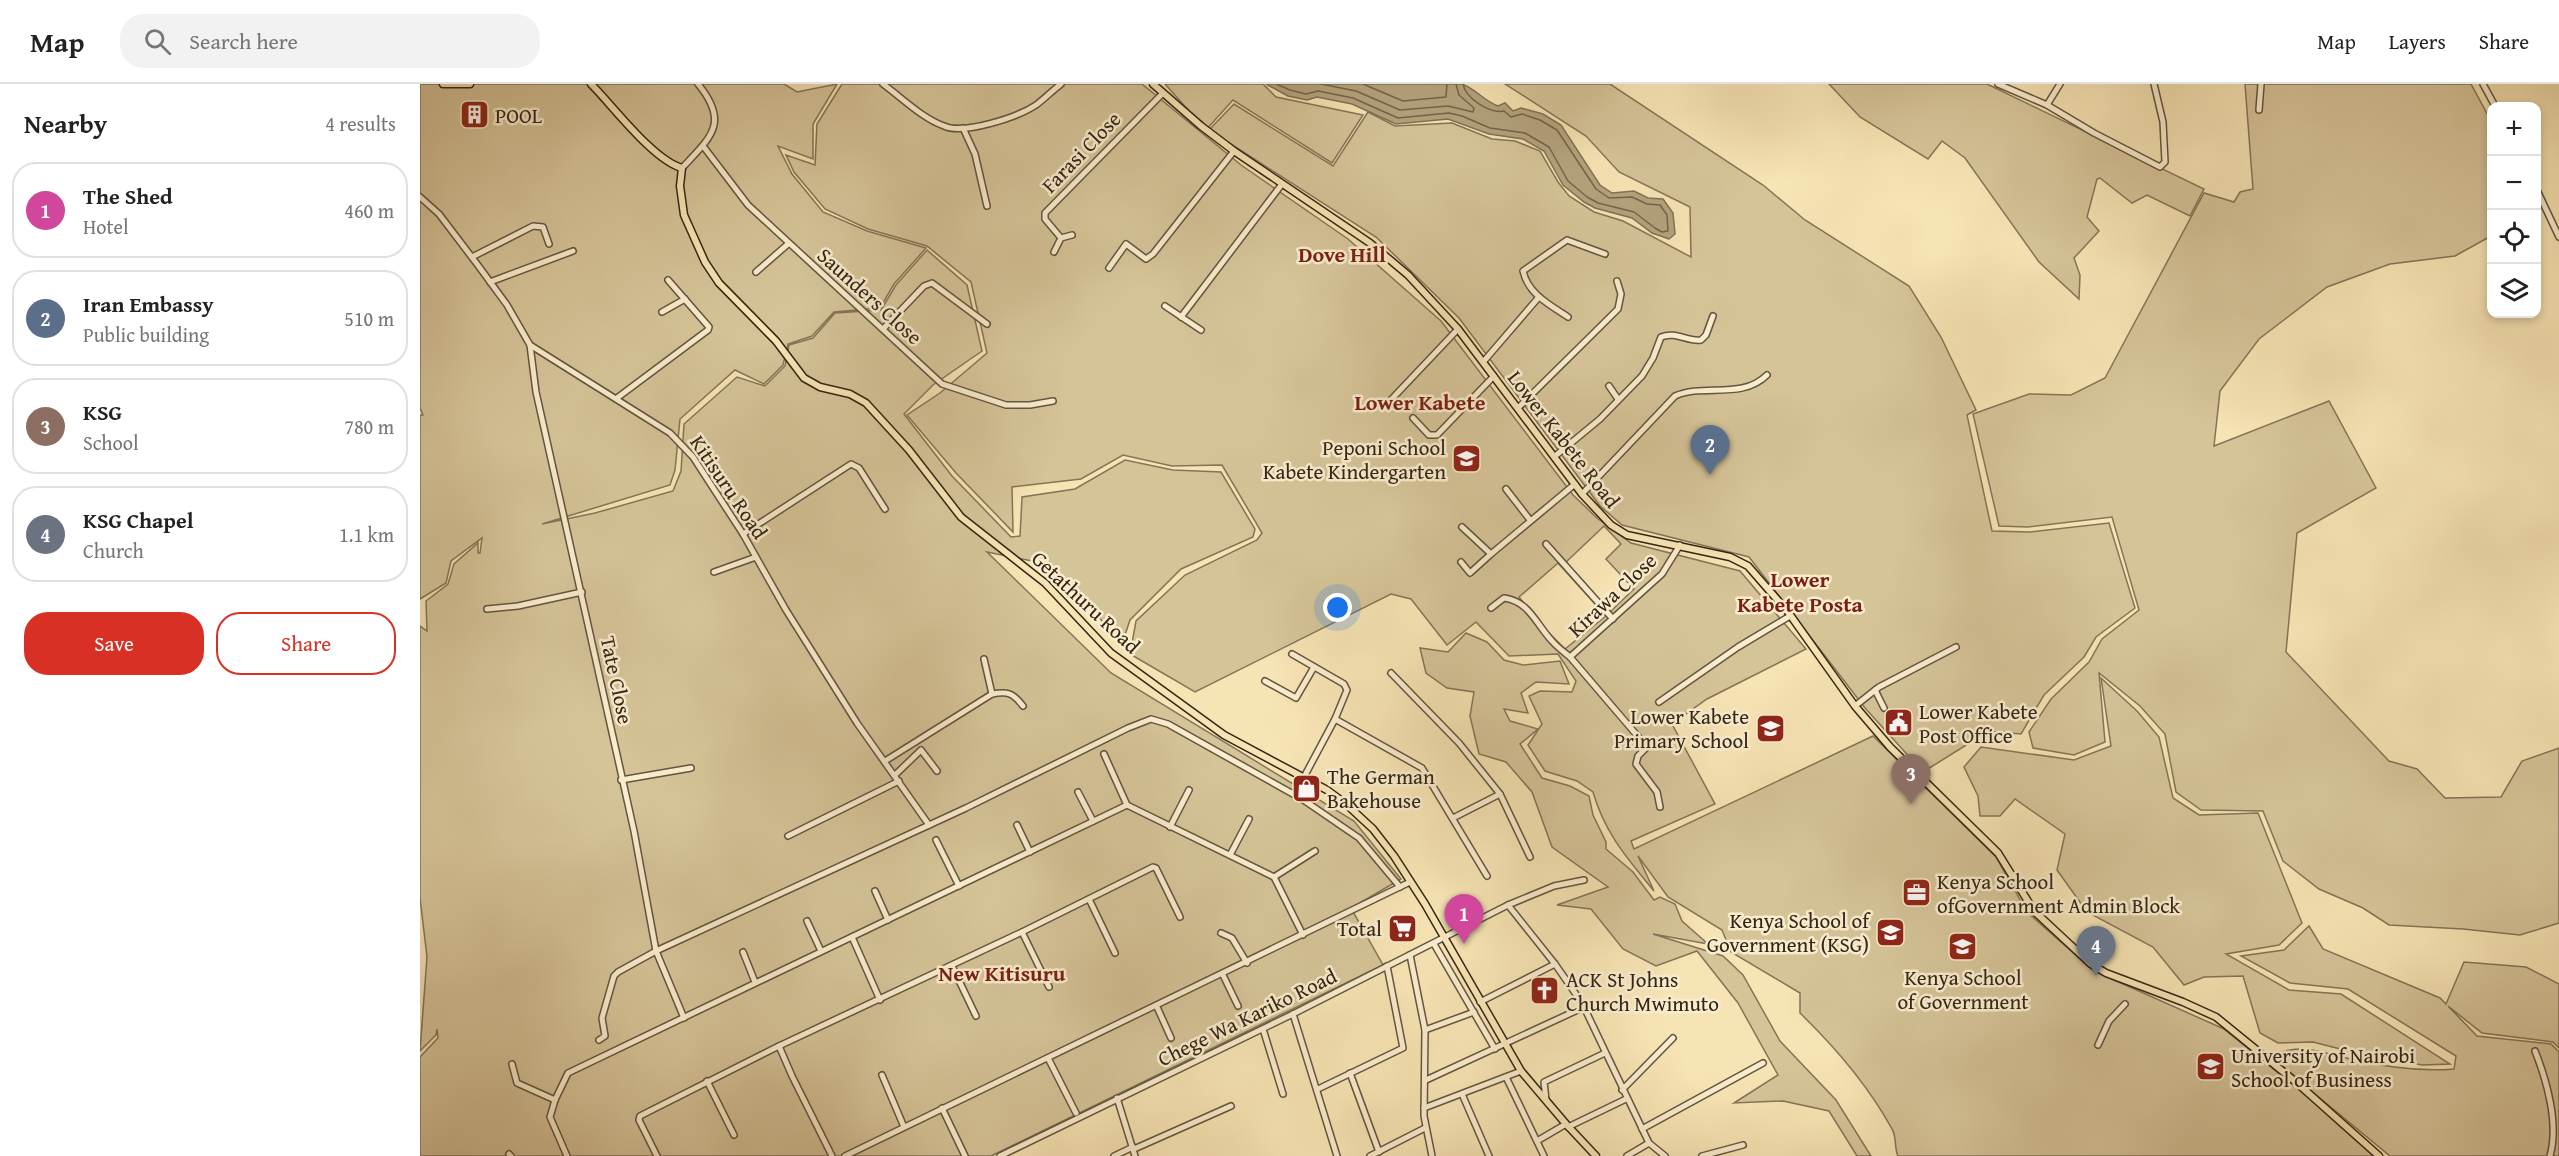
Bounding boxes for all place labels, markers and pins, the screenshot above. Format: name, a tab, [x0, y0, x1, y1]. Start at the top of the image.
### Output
building icon: POOL	[458, 99, 490, 131]
place label: POOL	[495, 100, 542, 131]
pin: 2	[1690, 426, 1730, 475]
place label: Peponi School Kabete Kindergarten	[1263, 432, 1446, 487]
school or university icon: Peponi School Kabete Kindergarten	[1451, 443, 1483, 475]
place label: Lower Kabete Post Office	[1919, 696, 2038, 751]
place label: Lower Kabete Primary School	[1614, 701, 1749, 756]
public building icon: Lower Kabete Post Office	[1882, 707, 1914, 739]
school or university icon: Lower Kabete Primary School	[1754, 712, 1786, 744]
pin: 3	[1892, 754, 1930, 804]
place label: The German Bakehouse	[1327, 761, 1435, 816]
shop icon: The German Bakehouse	[1290, 772, 1322, 804]
place label: Kenya School ofGovernment Admin Block	[1937, 866, 2180, 921]
office icon: Kenya School ofGovernment Admin Block	[1900, 877, 1932, 909]
pin: 1	[1444, 894, 1484, 944]
place label: Kenya School of Government (KSG)	[1707, 905, 1871, 960]
supermarket icon: Total	[1387, 912, 1419, 944]
place label: Total	[1337, 913, 1382, 944]
school or university icon: Kenya School of Government (KSG)	[1874, 916, 1906, 948]
pin: 4	[2076, 926, 2116, 976]
school or university icon: Kenya School of Government	[1947, 930, 1979, 962]
place label: Kenya School of Government	[1897, 962, 2029, 1017]
place label: ACK St Johns Church Mwimuto	[1566, 964, 1719, 1019]
church icon: ACK St Johns Church Mwimuto	[1529, 975, 1561, 1007]
place label: University of Nairobi School of Business	[2231, 1040, 2415, 1095]
school or university icon: University of Nairobi School of Business	[2194, 1051, 2226, 1083]

